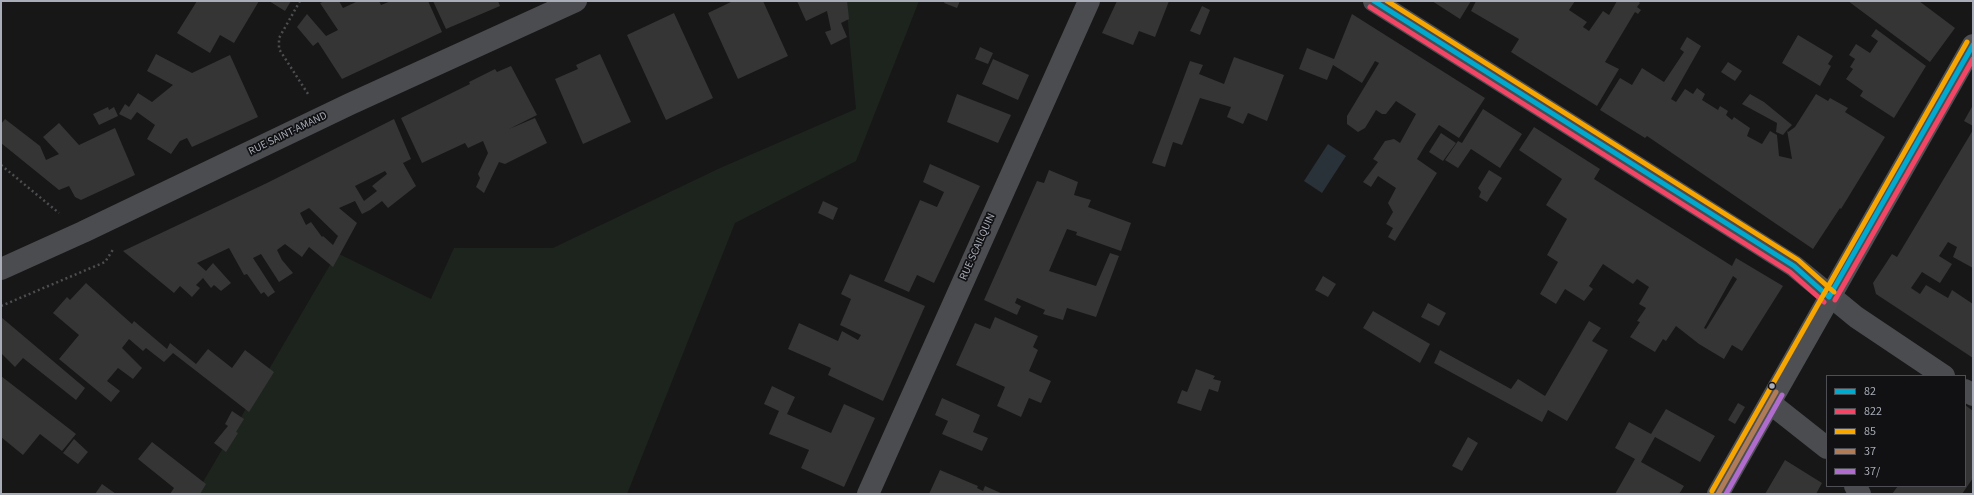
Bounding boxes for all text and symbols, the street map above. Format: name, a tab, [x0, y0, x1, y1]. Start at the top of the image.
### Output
street label: RUE SAINT-AMAND	[247, 109, 329, 159]
street label: RUE SCAILQUIN	[957, 212, 999, 282]
legend	[1826, 375, 1966, 487]
unlabelled marker	[1767, 381, 1777, 391]
text: 82	[1864, 383, 1876, 400]
text: 822	[1864, 403, 1882, 420]
text: 85	[1864, 423, 1876, 440]
text: 37	[1864, 443, 1876, 460]
text: 37/	[1864, 463, 1880, 480]

